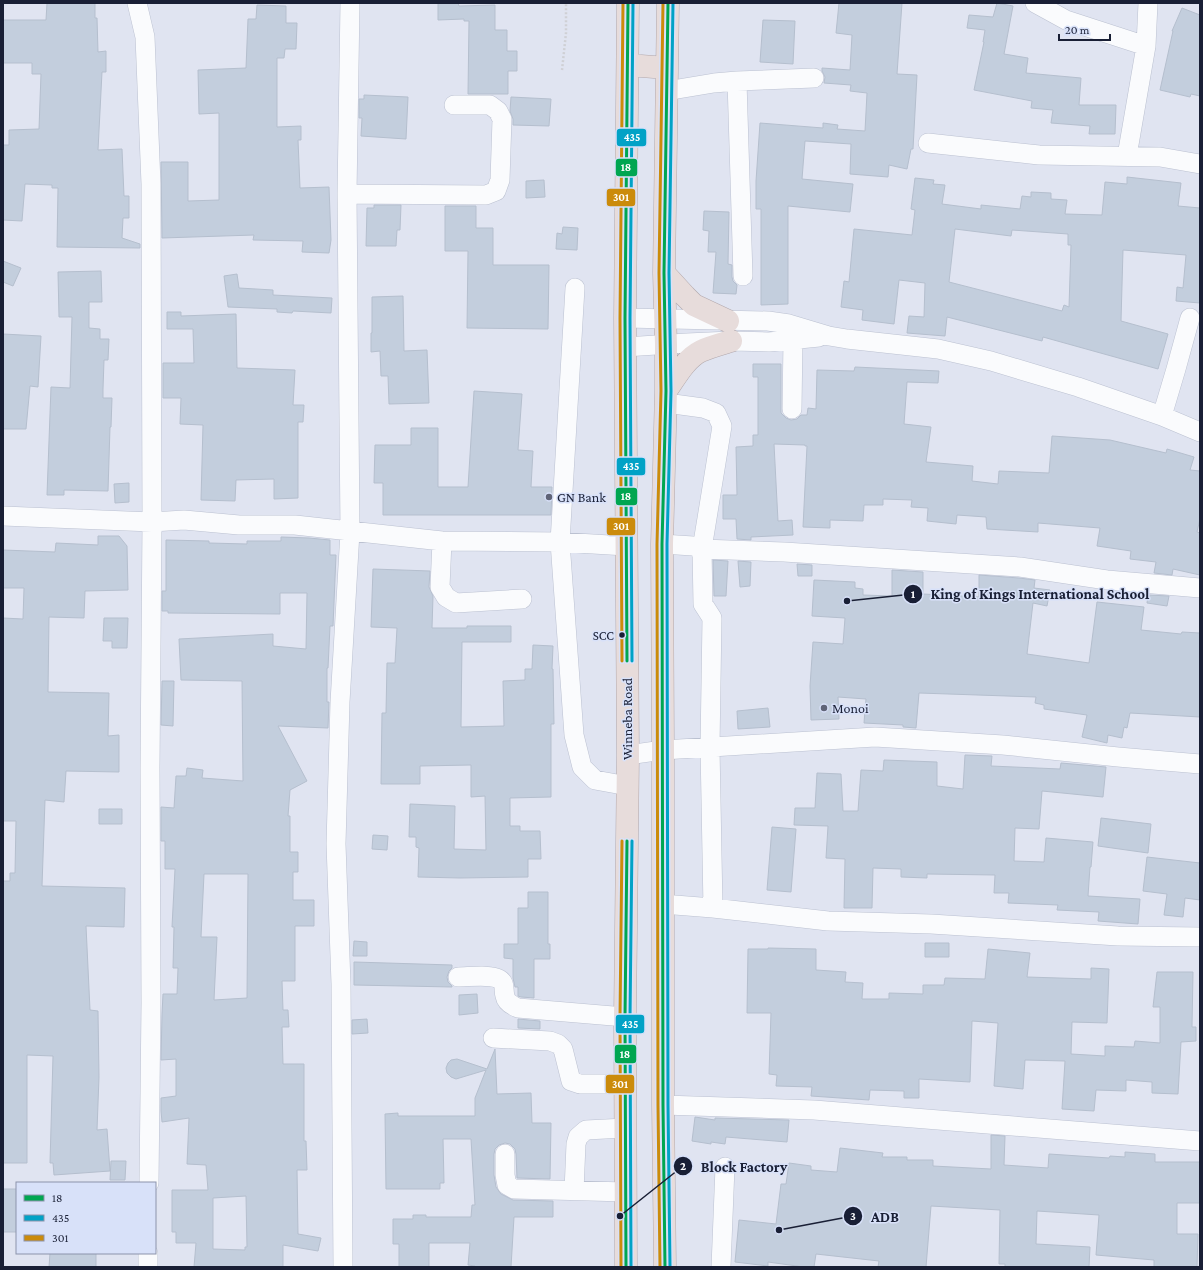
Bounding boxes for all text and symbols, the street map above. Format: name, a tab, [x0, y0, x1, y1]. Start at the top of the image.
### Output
scale bar	[1059, 16, 1110, 42]
text: 20 m	[1065, 23, 1090, 37]
line badge: 435	[616, 128, 647, 147]
text: 435	[624, 131, 640, 143]
line badge: 18	[615, 158, 638, 177]
text: 18	[621, 161, 631, 173]
line badge: 301	[606, 188, 636, 207]
text: 301	[613, 191, 629, 203]
line badge: 435	[616, 457, 646, 476]
text: 435	[623, 460, 639, 472]
line badge: 18	[615, 487, 638, 506]
place label: GN Bank	[557, 489, 606, 505]
text: 18	[621, 490, 631, 502]
marker: GN Bank	[544, 492, 554, 502]
line badge: 301	[606, 517, 636, 536]
text: 301	[613, 520, 629, 532]
callout: King of Kings International School	[903, 581, 1158, 608]
text: King of Kings International School	[931, 586, 1150, 602]
text: 1	[911, 587, 916, 601]
place label: SCC	[593, 628, 614, 643]
marker: SCC	[617, 630, 627, 640]
street label: Winneba Road	[619, 677, 635, 760]
place label: Monoi	[832, 700, 869, 716]
marker: Monoi	[819, 703, 829, 713]
line badge: 435	[615, 1014, 645, 1034]
text: 435	[622, 1018, 638, 1030]
line badge: 18	[614, 1044, 637, 1064]
text: 18	[620, 1048, 630, 1060]
line badge: 301	[605, 1074, 635, 1094]
text: 301	[612, 1078, 628, 1090]
callout: Block Factory	[673, 1153, 795, 1180]
text: 2	[680, 1159, 686, 1173]
text: Block Factory	[701, 1159, 788, 1175]
legend	[16, 1182, 156, 1254]
text: 18	[52, 1191, 62, 1205]
callout: ADB	[843, 1203, 907, 1230]
text: 3	[850, 1209, 856, 1223]
text: ADB	[870, 1209, 899, 1225]
text: 435	[52, 1211, 69, 1225]
text: 301	[52, 1231, 68, 1245]

